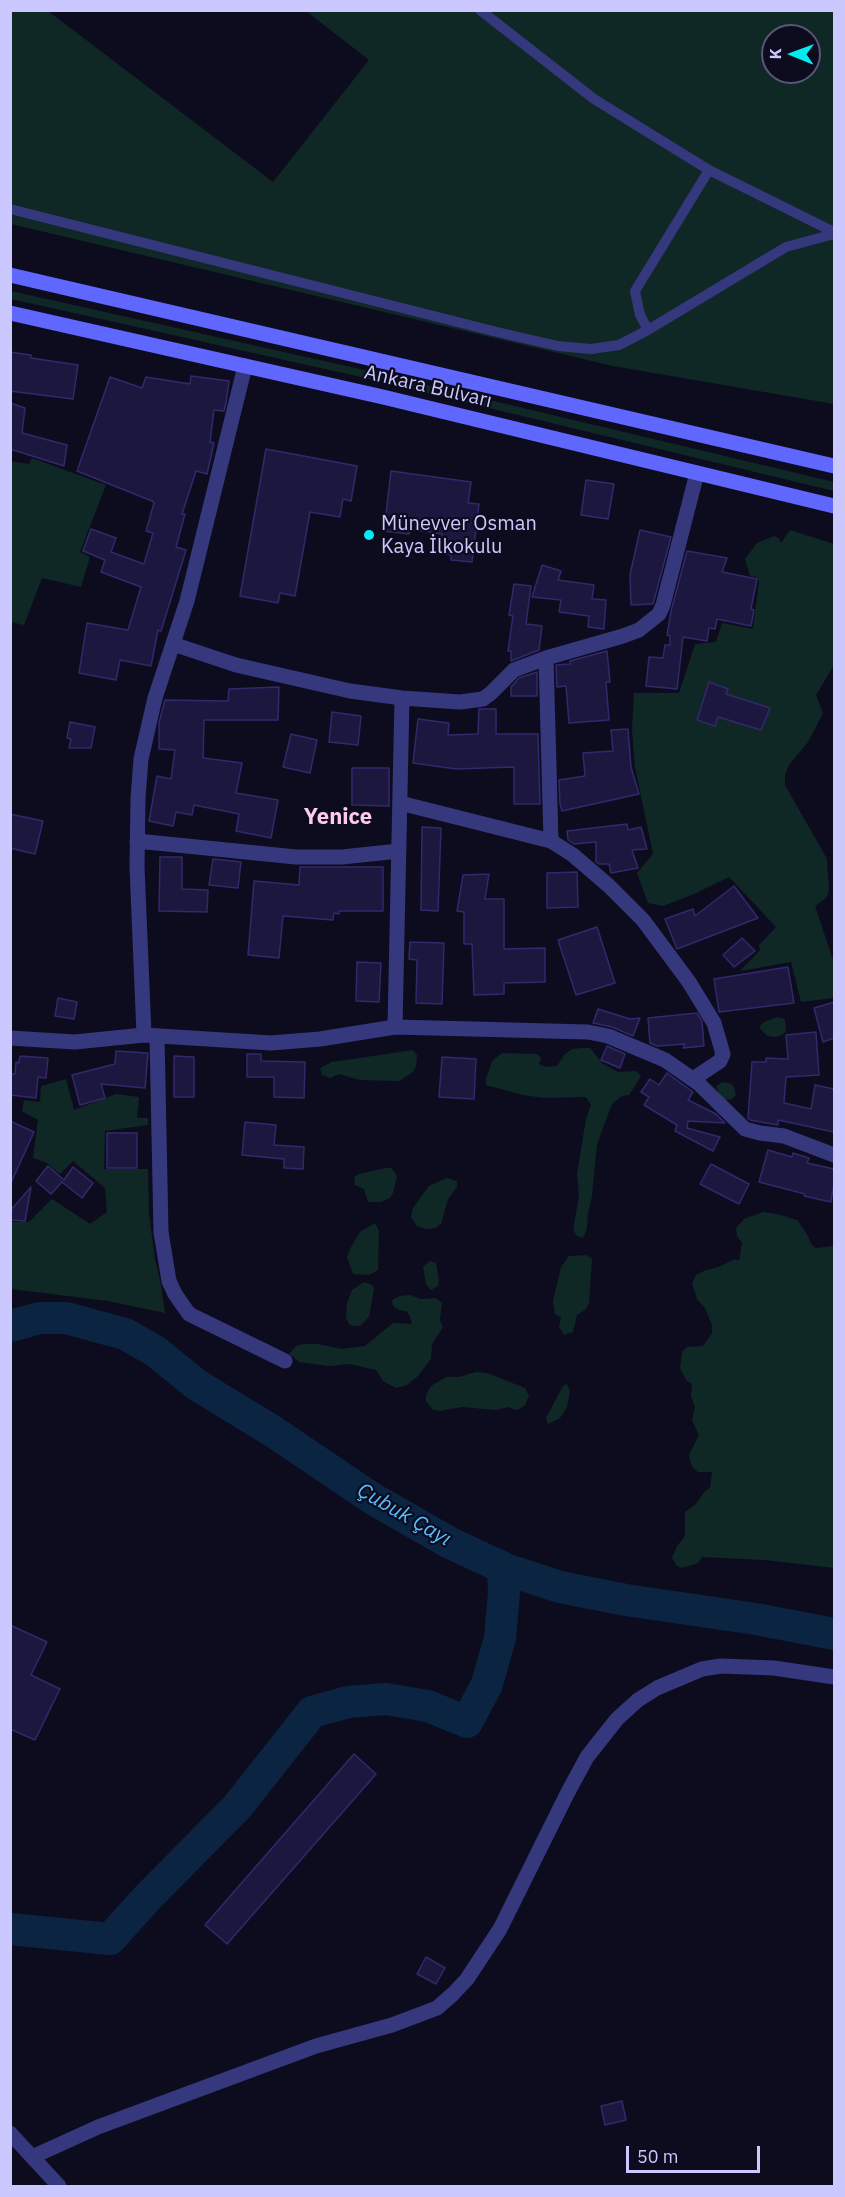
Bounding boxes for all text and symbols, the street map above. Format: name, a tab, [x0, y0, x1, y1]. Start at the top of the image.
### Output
north arrow	[761, 24, 821, 84]
text: K	[765, 48, 785, 59]
street label: Ankara Bulvarı	[362, 361, 494, 413]
place label: Münevver Osman Kaya İlkokulu	[381, 512, 537, 559]
marker: Münevver Osman Kaya İlkokulu	[362, 528, 376, 542]
district label: Yenice	[304, 805, 372, 831]
water label: Çubuk Çayı	[352, 1478, 456, 1552]
scale bar	[629, 2134, 762, 2172]
text: 50 m	[637, 2145, 679, 2168]

